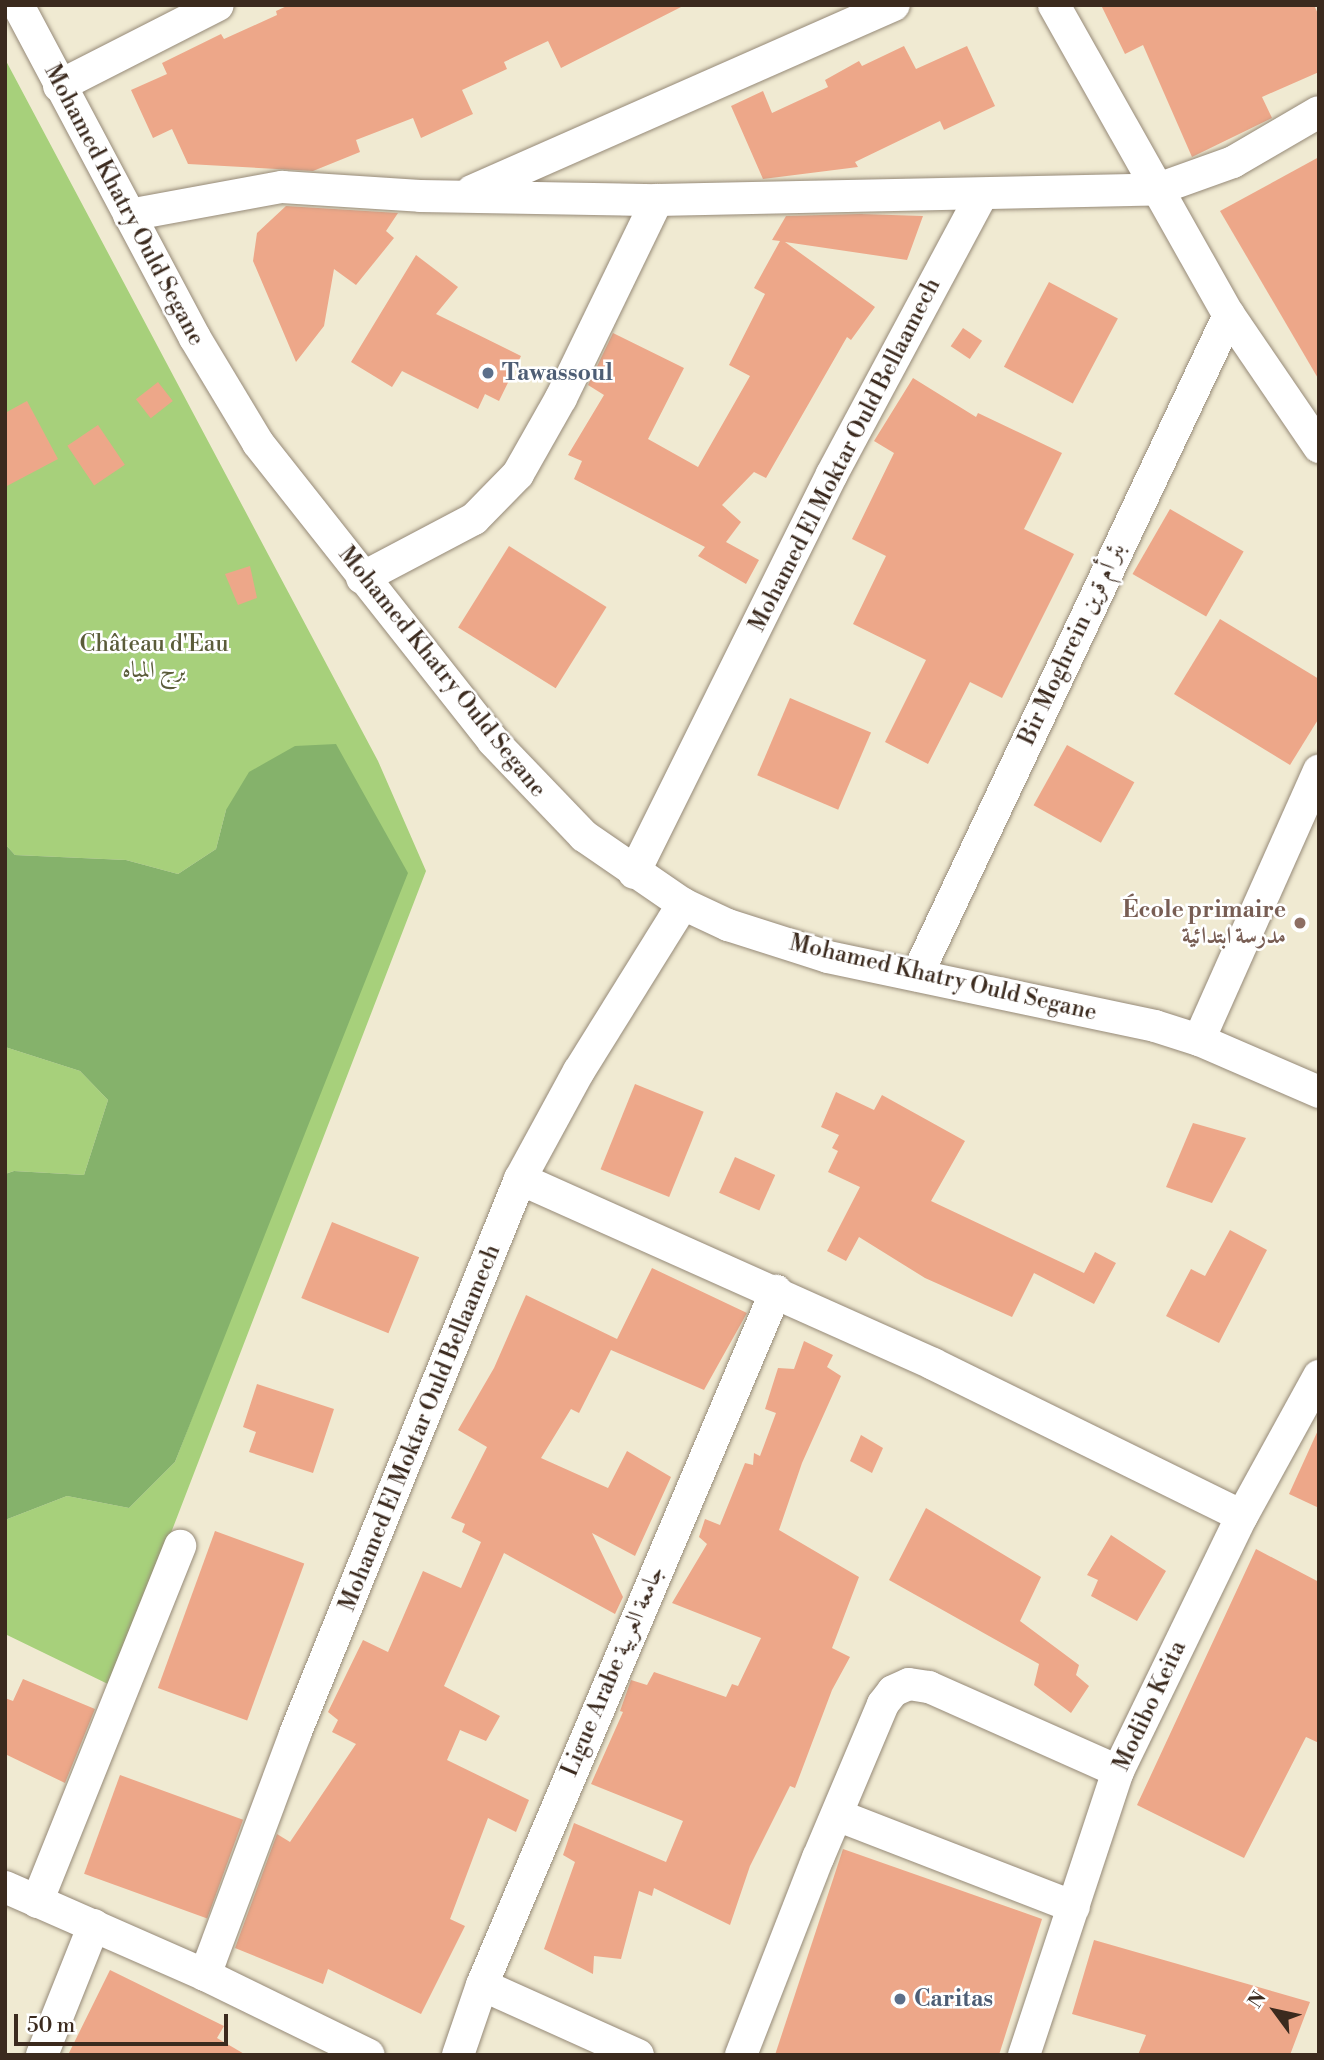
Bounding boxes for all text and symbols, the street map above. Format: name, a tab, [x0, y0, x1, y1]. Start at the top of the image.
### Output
street label: Mohamed Khatry Ould Segane	[38, 60, 210, 350]
street label: Mohamed El Moktar Ould Bellaamech	[744, 274, 946, 636]
place label: Tawassoul	[502, 359, 613, 387]
marker: Tawassoul	[480, 365, 496, 381]
street label: Bir Moghrein بئر أم قرين	[1013, 539, 1131, 749]
street label: Mohamed Khatry Ould Segane	[332, 541, 552, 803]
park label: Château d'Eau برج المياه	[79, 630, 229, 684]
place label: École primaire مدرسة ابتدائية	[1122, 896, 1286, 950]
marker: École primaire مدرسة ابتدائية	[1292, 915, 1308, 931]
street label: Mohamed Khatry Ould Segane	[787, 929, 1099, 1027]
street label: Mohamed El Moktar Ould Bellaamech	[334, 1241, 506, 1615]
street label: Ligue Arabe جامعة العربية	[556, 1561, 670, 1781]
street label: Modibo Keita	[1108, 1637, 1192, 1775]
north arrow	[1240, 1976, 1310, 2046]
place label: Caritas	[914, 1985, 993, 2013]
text: N	[1243, 1987, 1272, 2012]
marker: Caritas	[892, 1991, 908, 2007]
scale bar	[18, 2000, 231, 2044]
text: 50 m	[27, 2013, 75, 2039]

